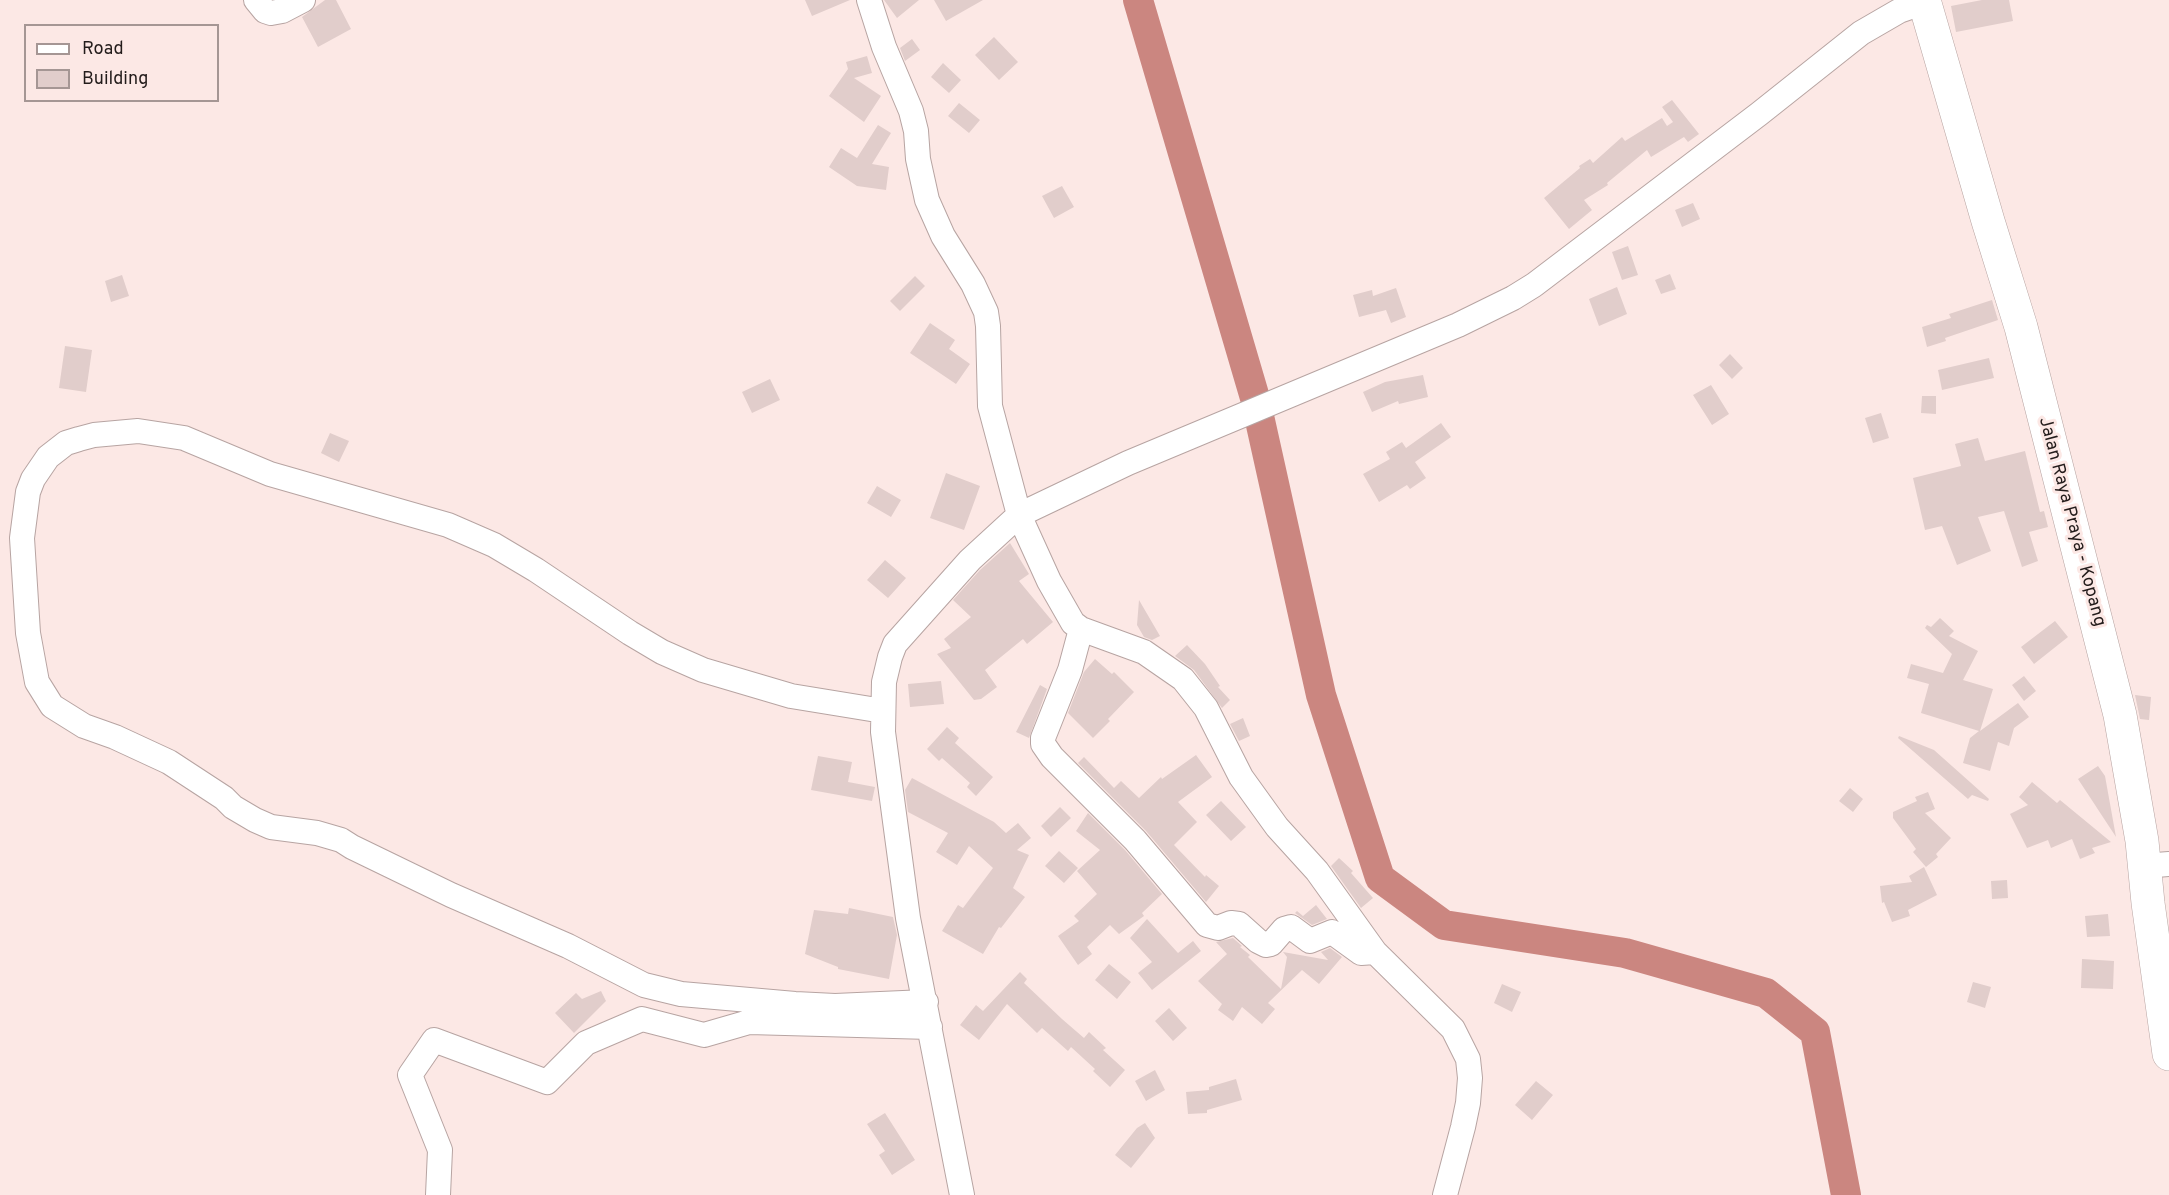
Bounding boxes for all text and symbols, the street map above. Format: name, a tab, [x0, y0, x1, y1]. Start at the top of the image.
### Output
legend	[24, 24, 219, 102]
text: Road	[82, 38, 124, 61]
text: Building	[82, 68, 148, 91]
street label: Jalan Raya Praya - Kopang	[2033, 415, 2109, 629]

